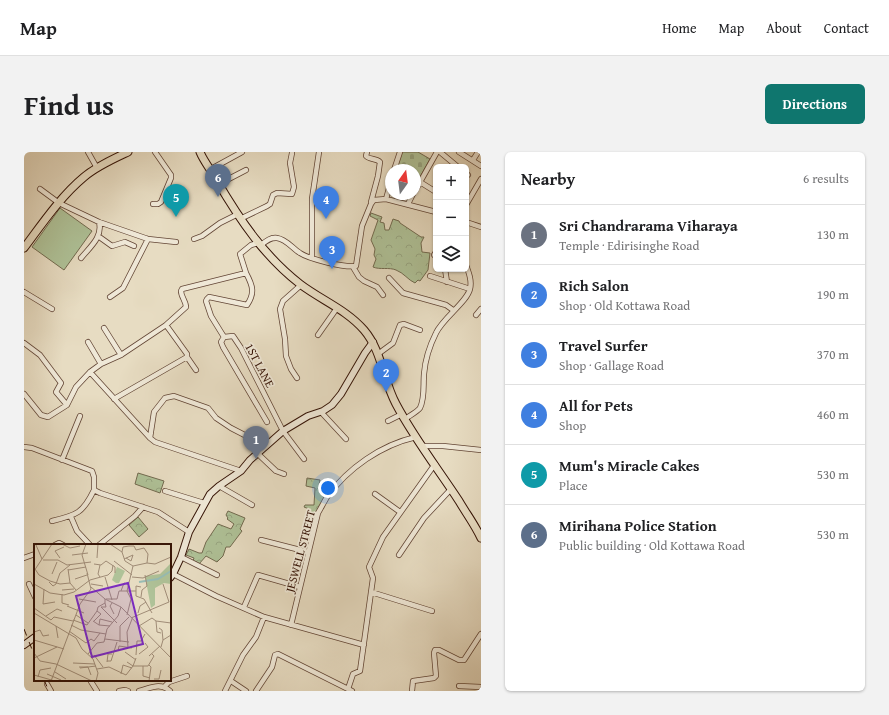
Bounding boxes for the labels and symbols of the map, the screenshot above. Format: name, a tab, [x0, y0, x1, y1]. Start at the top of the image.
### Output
pin: 6	[205, 164, 231, 197]
north arrow	[385, 164, 421, 200]
pin: 5	[163, 184, 189, 217]
pin: 4	[313, 186, 339, 219]
pin: 3	[319, 236, 345, 269]
street label: 1ST LANE	[241, 340, 279, 390]
pin: 2	[373, 359, 399, 392]
pin: 1	[243, 426, 269, 459]
your location	[318, 478, 338, 498]
street label: JESWELL STREET	[280, 508, 319, 596]
inset map	[34, 544, 171, 681]

